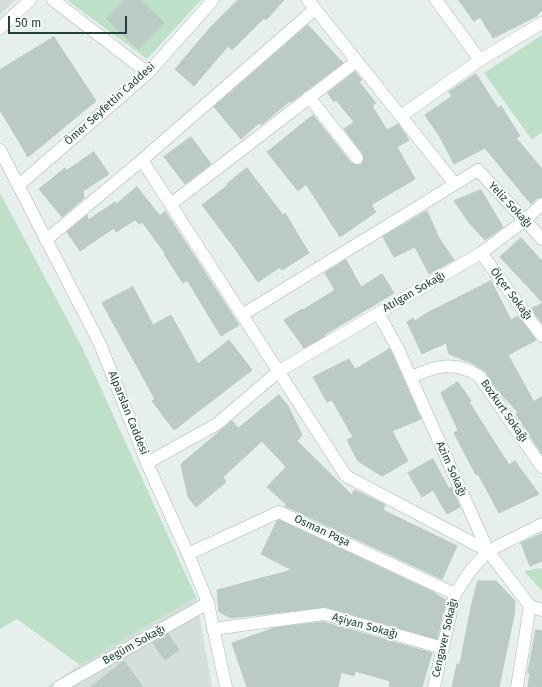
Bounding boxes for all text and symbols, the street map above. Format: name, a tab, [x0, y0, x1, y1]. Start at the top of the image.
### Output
scale bar	[10, 8, 129, 34]
text: 50 m	[15, 16, 41, 30]
street label: Ömer Seyfettin Caddesi	[62, 60, 158, 148]
street label: Yeliz Sokağı	[485, 179, 535, 231]
street label: Ölçer Sokağı	[487, 265, 535, 323]
street label: Atılgan Sokağı	[380, 269, 448, 315]
street label: Alparslan Caddesi	[105, 369, 151, 457]
street label: Bozkurt Sokağı	[478, 377, 530, 445]
street label: Azim Sokağı	[433, 439, 469, 499]
street label: Osman Paşa	[292, 512, 352, 550]
street label: Cengaver Sokağı	[429, 597, 461, 679]
street label: Aşiyan Sokağı	[331, 610, 399, 642]
street label: Begüm Sokağı	[100, 622, 168, 668]

